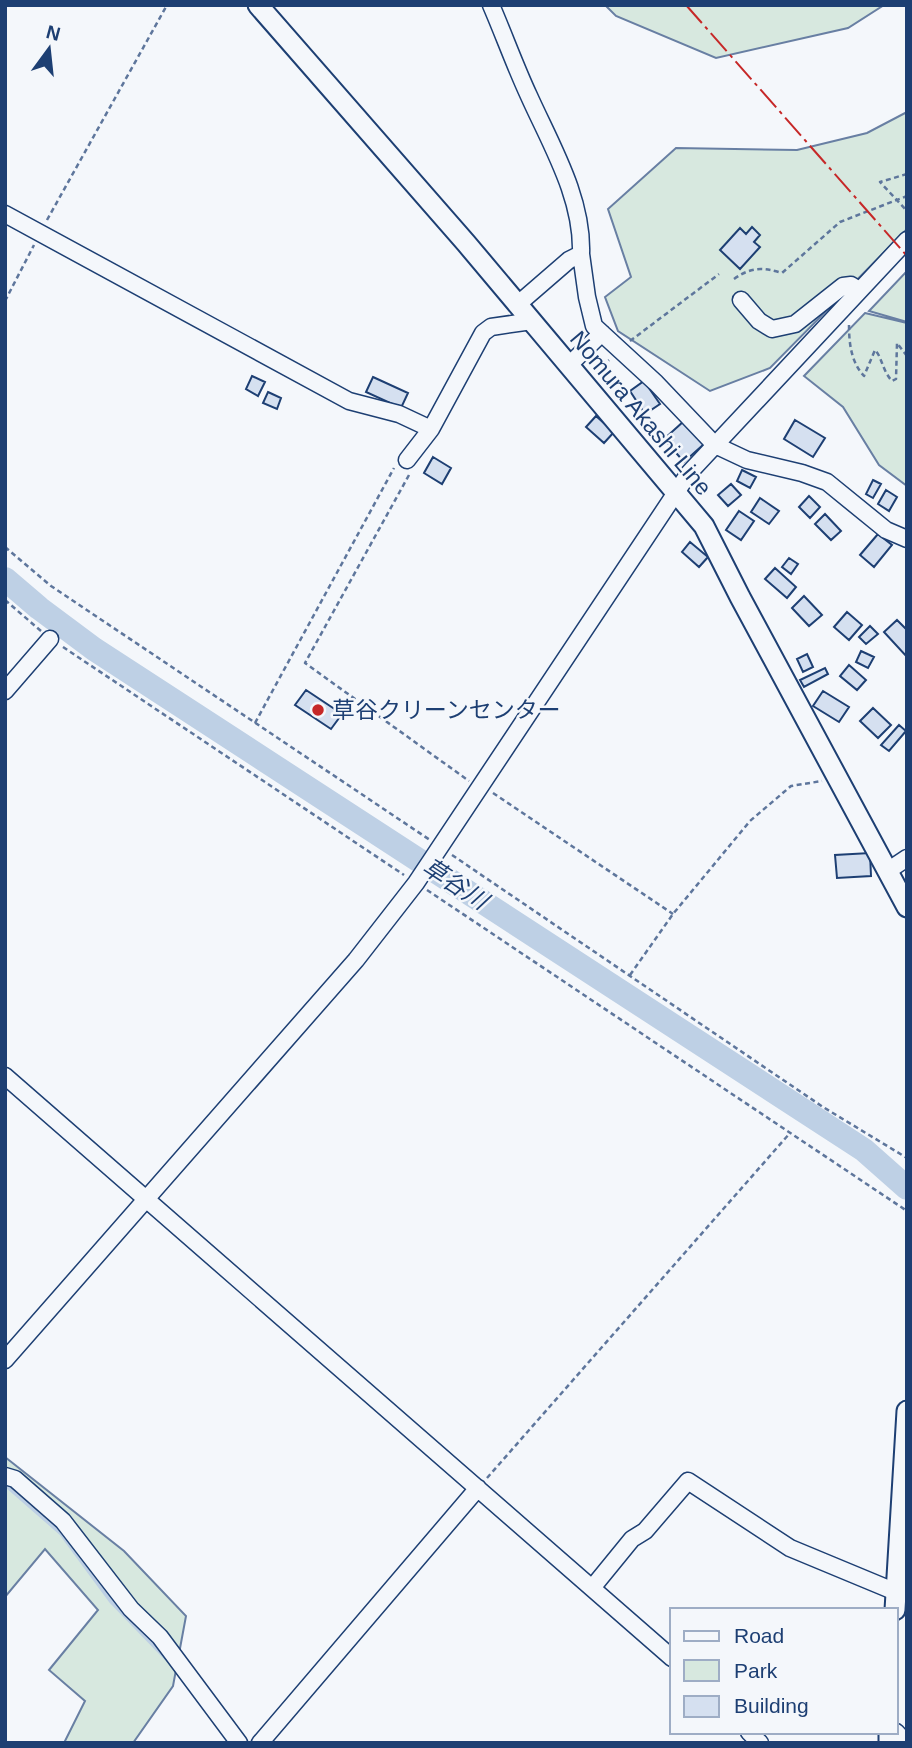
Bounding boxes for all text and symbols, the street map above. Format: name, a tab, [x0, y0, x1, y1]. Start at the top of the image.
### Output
north arrow	[14, 14, 84, 84]
text: N	[44, 21, 63, 45]
street label: Nomura Akashi Line	[565, 326, 717, 500]
place label: 草谷クリーンセンター	[332, 697, 561, 723]
marker: 草谷クリーンセンター	[310, 702, 326, 718]
water label: 草谷川	[418, 853, 495, 916]
legend	[670, 1608, 898, 1734]
text: Road	[734, 1624, 784, 1647]
text: Park	[734, 1659, 778, 1682]
text: Building	[734, 1694, 809, 1717]

